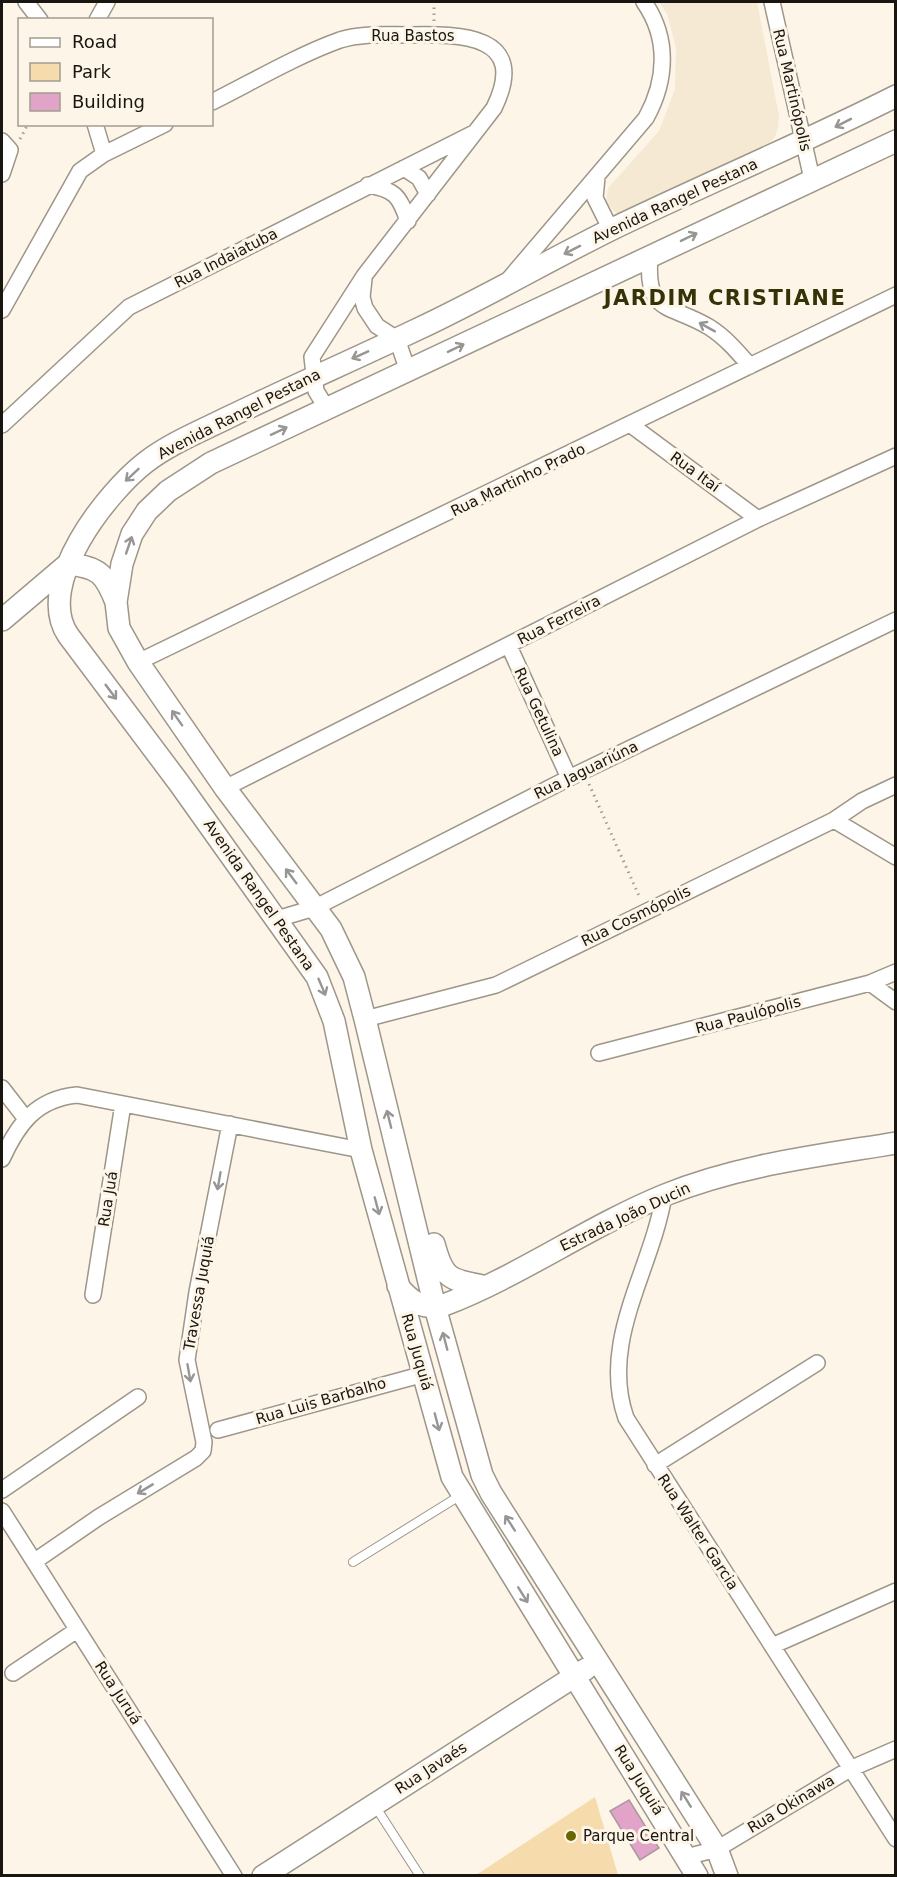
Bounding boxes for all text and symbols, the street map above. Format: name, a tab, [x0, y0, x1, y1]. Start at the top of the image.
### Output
legend	[18, 18, 213, 126]
street label: Rua Bastos	[371, 27, 455, 45]
street label: Rua Martinópolis	[769, 27, 815, 153]
text: Road	[72, 31, 117, 52]
text: Park	[72, 61, 111, 82]
text: Building	[72, 91, 145, 112]
one-way arrow	[835, 117, 853, 129]
street label: Avenida Rangel Pestana	[589, 155, 761, 247]
street label: Rua Indaiatuba	[171, 224, 281, 292]
one-way arrow	[680, 231, 698, 243]
one-way arrow	[563, 244, 581, 256]
district label: JARDIM CRISTIANE	[602, 286, 846, 310]
one-way arrow	[699, 321, 716, 333]
one-way arrow	[446, 342, 464, 353]
one-way arrow	[351, 350, 369, 362]
street label: Avenida Rangel Pestana	[155, 365, 323, 463]
one-way arrow	[270, 425, 288, 436]
street label: Rua Martinho Prado	[448, 440, 588, 520]
street label: Rua Itaí	[667, 448, 724, 496]
one-way arrow	[125, 468, 140, 482]
one-way arrow	[124, 536, 135, 555]
street label: Rua Ferreira	[514, 591, 604, 649]
street label: Rua Getulina	[510, 664, 568, 760]
one-way arrow	[105, 684, 118, 700]
one-way arrow	[171, 710, 183, 727]
street label: Rua Jaguariúna	[531, 737, 641, 803]
street label: Avenida Rangel Pestana	[200, 816, 318, 974]
one-way arrow	[284, 869, 297, 885]
street label: Rua Cosmópolis	[578, 882, 694, 950]
one-way arrow	[317, 978, 328, 996]
street label: Rua Paulópolis	[693, 992, 803, 1038]
one-way arrow	[383, 1110, 395, 1129]
street label: Rua Juá	[95, 1170, 121, 1228]
one-way arrow	[213, 1171, 224, 1191]
street label: Estrada João Ducin	[557, 1179, 693, 1255]
one-way arrow	[371, 1196, 383, 1215]
street label: Travessa Juquiá	[180, 1234, 218, 1353]
street label: Rua Juquiá	[397, 1311, 437, 1393]
one-way arrow	[439, 1331, 451, 1350]
one-way arrow	[184, 1363, 195, 1383]
street label: Rua Luis Barbalho	[254, 1374, 388, 1428]
one-way arrow	[432, 1412, 444, 1431]
street label: Rua Walter Garcia	[654, 1471, 742, 1593]
one-way arrow	[137, 1482, 154, 1495]
one-way arrow	[504, 1515, 516, 1532]
one-way arrow	[518, 1586, 530, 1603]
street label: Rua Juruá	[91, 1658, 145, 1728]
street label: Rua Javaés	[392, 1738, 470, 1798]
street label: Rua Juquiá	[610, 1742, 668, 1818]
street label: Rua Okinawa	[744, 1771, 838, 1837]
one-way arrow	[680, 1791, 692, 1808]
place label: Parque Central	[583, 1827, 694, 1845]
marker: Parque Central	[564, 1829, 578, 1843]

